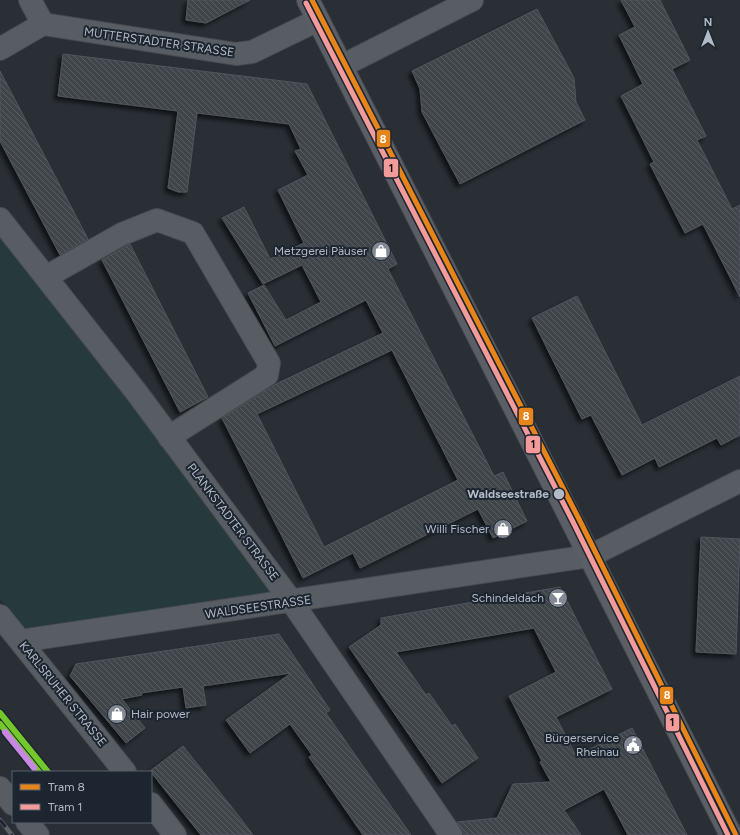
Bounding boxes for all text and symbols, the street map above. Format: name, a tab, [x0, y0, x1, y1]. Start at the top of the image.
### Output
north arrow	[688, 12, 728, 52]
text: N	[704, 16, 712, 29]
street label: MUTTERSTADTER STRASSE	[83, 25, 235, 59]
line badge: 8	[376, 129, 391, 148]
text: 8	[380, 133, 387, 146]
line badge: 1	[383, 158, 399, 178]
text: 1	[389, 162, 393, 175]
shop icon: Metzgerei Päuser	[370, 240, 392, 262]
place label: Metzgerei Päuser	[274, 244, 367, 258]
line badge: 8	[518, 407, 534, 426]
text: 8	[523, 410, 530, 423]
line badge: 1	[525, 435, 541, 454]
text: 1	[531, 438, 535, 451]
street label: PLANKSTADTER STRASSE	[184, 461, 282, 583]
place label: Waldseestraße	[467, 487, 549, 501]
marker: Waldseestraße	[552, 487, 566, 501]
shop icon: Willi Fischer	[492, 518, 514, 540]
place label: Willi Fischer	[425, 522, 489, 536]
bar icon: Schindeldach	[547, 587, 569, 609]
place label: Schindeldach	[471, 591, 544, 605]
street label: WALDSEESTRASSE	[204, 593, 312, 621]
street label: KARLSRUHER STRASSE	[16, 639, 110, 749]
line badge: 8	[659, 686, 674, 705]
text: 8	[664, 689, 671, 702]
shop icon: Hair power	[106, 703, 128, 725]
place label: Hair power	[131, 707, 190, 721]
line badge: 1	[665, 713, 680, 732]
text: 1	[670, 716, 674, 729]
place label: Bürgerservice Rheinau	[545, 731, 619, 759]
public building icon: Bürgerservice Rheinau	[622, 734, 644, 756]
legend	[12, 771, 152, 823]
text: Tram 8	[48, 780, 85, 794]
text: Tram 1	[48, 800, 82, 814]

